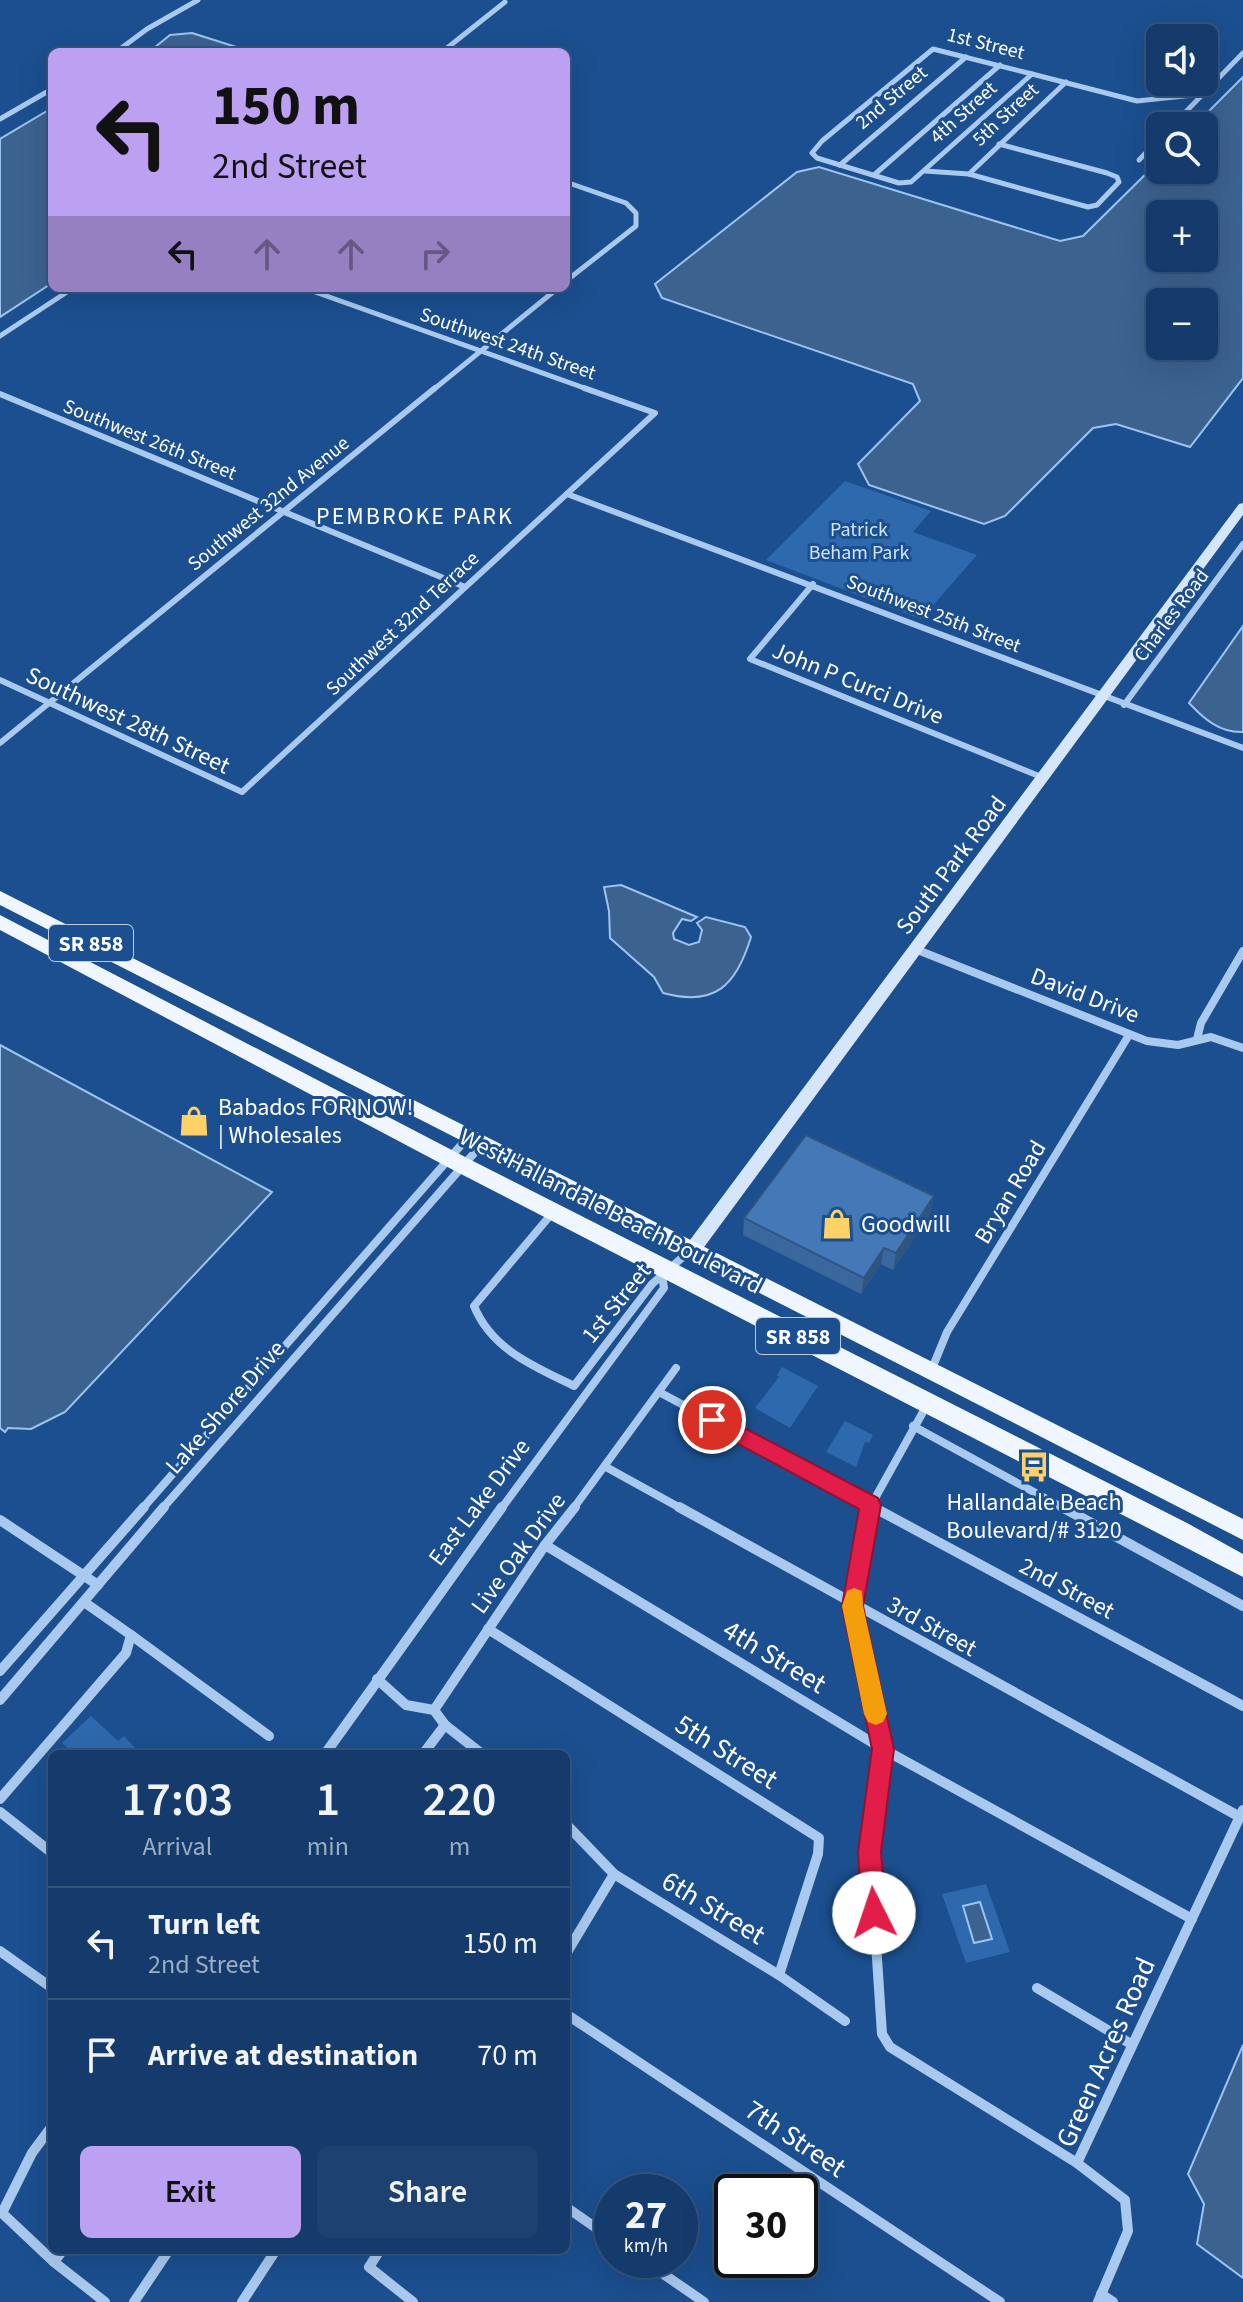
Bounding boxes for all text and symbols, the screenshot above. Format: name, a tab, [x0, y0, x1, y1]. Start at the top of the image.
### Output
street label: 1st Street	[944, 21, 1028, 67]
map controls	[1146, 24, 1218, 360]
button: sound	[1146, 24, 1218, 96]
street label: 2nd Street	[850, 59, 934, 136]
text: 150 m	[212, 67, 360, 146]
street label: 4th Street	[924, 75, 1004, 150]
street label: 5th Street	[966, 76, 1045, 153]
icon: left	[80, 80, 184, 184]
button: search	[1146, 112, 1218, 184]
text: 2nd Street	[212, 141, 367, 192]
button: +	[1146, 200, 1218, 272]
icon: left	[161, 232, 205, 276]
icon: ahead	[245, 232, 289, 276]
icon: ahead	[329, 232, 373, 276]
icon: right	[413, 232, 457, 276]
button: −	[1146, 288, 1218, 360]
street label: Southwest 24th Street	[416, 301, 600, 387]
street label: Southwest 26th Street	[59, 392, 241, 488]
street label: Southwest 32nd Avenue	[182, 430, 355, 578]
district label: PEMBROKE PARK	[316, 499, 514, 534]
park label: Patrick Beham Park	[809, 516, 909, 567]
street label: Southwest 32nd Terrace	[320, 545, 486, 702]
street label: Charles Road	[1128, 563, 1216, 668]
street label: Southwest 25th Street	[842, 568, 1025, 660]
street label: John P Curci Drive	[767, 633, 949, 734]
street label: Southwest 28th Street	[20, 658, 236, 783]
street label: South Park Road	[887, 788, 1015, 942]
road number: SR 858	[49, 925, 133, 961]
street label: David Drive	[1025, 959, 1144, 1032]
place label: Babados FOR NOW! | Wholesales	[218, 1090, 414, 1153]
shop icon: Babados FOR NOW! | Wholesales	[177, 1104, 211, 1138]
street label: West Hallandale Beach Boulevard	[453, 1120, 768, 1303]
street label: Bryan Road	[966, 1134, 1055, 1251]
shop icon: Goodwill	[820, 1207, 854, 1241]
place label: Goodwill	[861, 1207, 951, 1242]
street label: 1st Street	[573, 1256, 660, 1351]
road number: SR 858	[756, 1318, 840, 1354]
street label: Lake Shore Drive	[157, 1333, 294, 1482]
pin	[678, 1386, 746, 1454]
icon: arrive	[690, 1398, 734, 1442]
street label: East Lake Drive	[420, 1431, 539, 1573]
bus stop icon: Hallandale Beach Boulevard/# 3120	[1017, 1450, 1051, 1484]
place label: Hallandale Beach Boulevard/# 3120	[946, 1485, 1122, 1548]
street label: Live Oak Drive	[462, 1486, 574, 1621]
street label: 2nd Street	[1013, 1549, 1121, 1628]
street label: 3rd Street	[880, 1587, 983, 1666]
street label: 4th Street	[715, 1610, 834, 1704]
street label: 5th Street	[667, 1705, 786, 1799]
text: 17:03	[122, 1766, 233, 1834]
text: 1	[316, 1766, 340, 1834]
text: 220	[423, 1766, 496, 1834]
text: Arrival	[142, 1828, 212, 1865]
text: min	[307, 1828, 349, 1865]
text: m	[449, 1828, 470, 1865]
street label: 6th Street	[654, 1861, 773, 1955]
position arrow	[832, 1871, 916, 1955]
text: Turn left	[148, 1903, 260, 1946]
icon: left	[80, 1921, 124, 1965]
text: 150 m	[462, 1922, 538, 1965]
text: 2nd Street	[148, 1946, 260, 1983]
street label: Green Acres Road	[1046, 1951, 1166, 2154]
icon: arrive	[80, 2033, 124, 2077]
text: Arrive at destination	[148, 2034, 418, 2077]
text: 70 m	[477, 2034, 538, 2077]
street label: 7th Street	[737, 2090, 854, 2188]
button: Exit	[80, 2146, 301, 2238]
button: Share	[317, 2146, 538, 2238]
speed limit sign: 30	[714, 2174, 818, 2278]
text: 27	[625, 2187, 667, 2244]
text: km/h	[624, 2232, 668, 2260]

